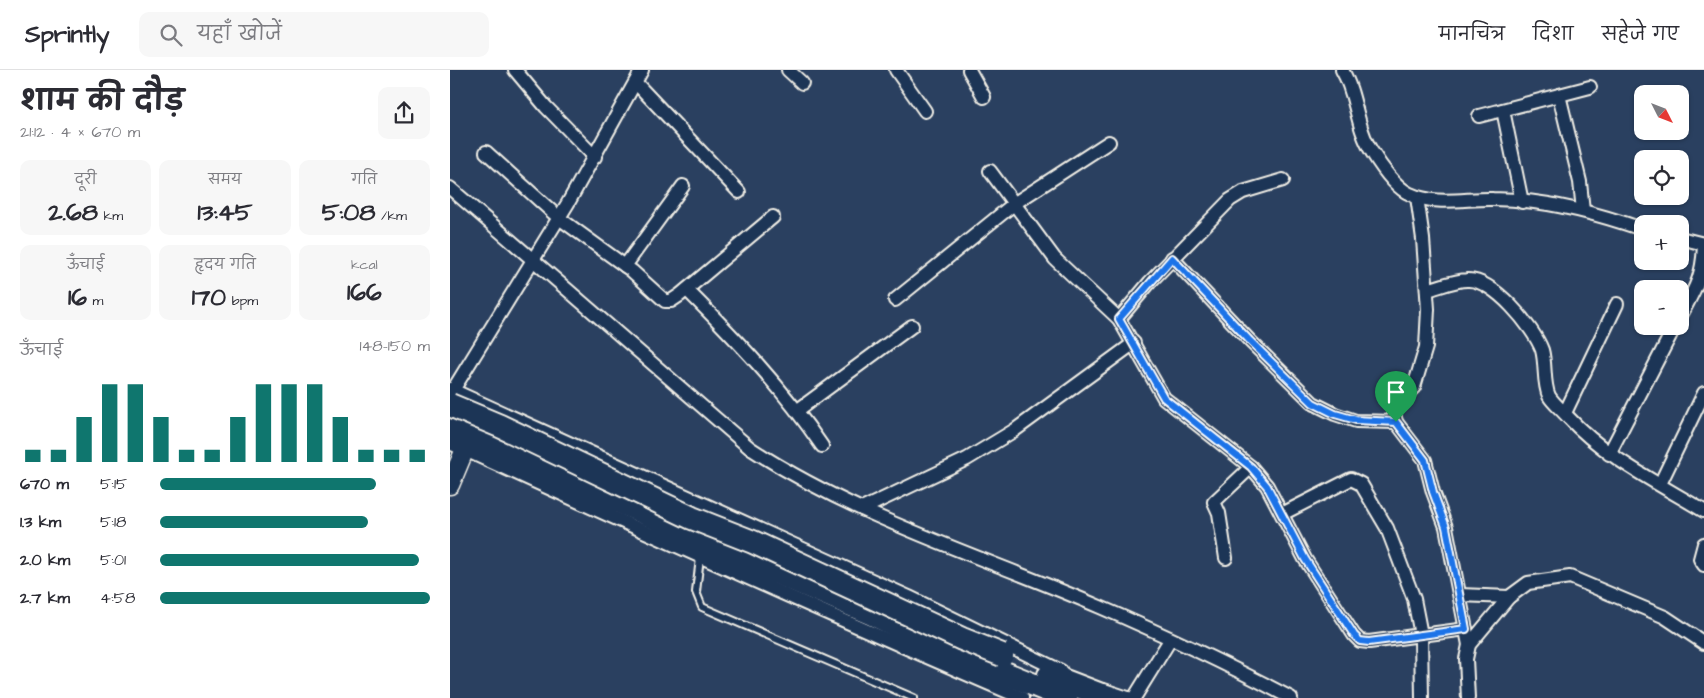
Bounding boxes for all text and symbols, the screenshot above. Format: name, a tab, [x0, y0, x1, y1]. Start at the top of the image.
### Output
search box	[139, 12, 489, 57]
text: Sprintly	[25, 18, 109, 52]
icon: search	[157, 21, 185, 49]
text: यहाँ खोजें	[197, 21, 282, 48]
text: मानचित्र	[1439, 22, 1505, 47]
text: दिशा	[1533, 22, 1574, 47]
text: सहेजे गए	[1602, 22, 1679, 47]
text: शाम की दौड़	[20, 82, 184, 121]
north arrow	[1634, 85, 1689, 140]
map controls	[1634, 85, 1689, 335]
button: share	[378, 87, 430, 139]
text: 21:12 · 4 × 670 m	[20, 121, 140, 143]
button: locate	[1634, 150, 1689, 205]
text: दूरी	[75, 170, 97, 190]
text: समय	[208, 170, 242, 190]
text: गति	[352, 170, 377, 190]
text: 2.68	[48, 195, 98, 230]
text: 13:45	[198, 195, 252, 230]
text: 5:08	[322, 195, 376, 230]
text: km	[98, 206, 123, 226]
text: /km	[376, 206, 407, 226]
button: +	[1634, 215, 1689, 270]
text: ऊँचाई	[67, 255, 104, 275]
text: हृदय गति	[194, 255, 256, 275]
text: kcal	[351, 255, 378, 275]
text: 166	[347, 275, 382, 310]
text: 16	[68, 280, 87, 315]
text: 170	[192, 280, 226, 315]
button: −	[1634, 280, 1689, 335]
text: m	[87, 291, 103, 311]
text: bpm	[226, 291, 258, 311]
text: 148–150 m	[359, 335, 430, 357]
text: ऊँचाई	[20, 339, 63, 361]
pin	[1375, 371, 1417, 422]
icon: arrive	[1382, 378, 1410, 406]
text: 670 m	[20, 473, 69, 495]
text: 5:15	[100, 473, 127, 495]
text: 1.3 km	[20, 511, 61, 533]
text: 5:18	[100, 511, 126, 533]
text: 2.0 km	[20, 549, 70, 571]
text: 5:01	[100, 549, 126, 571]
text: 2.7 km	[20, 587, 70, 609]
text: 4:58	[100, 587, 135, 609]

